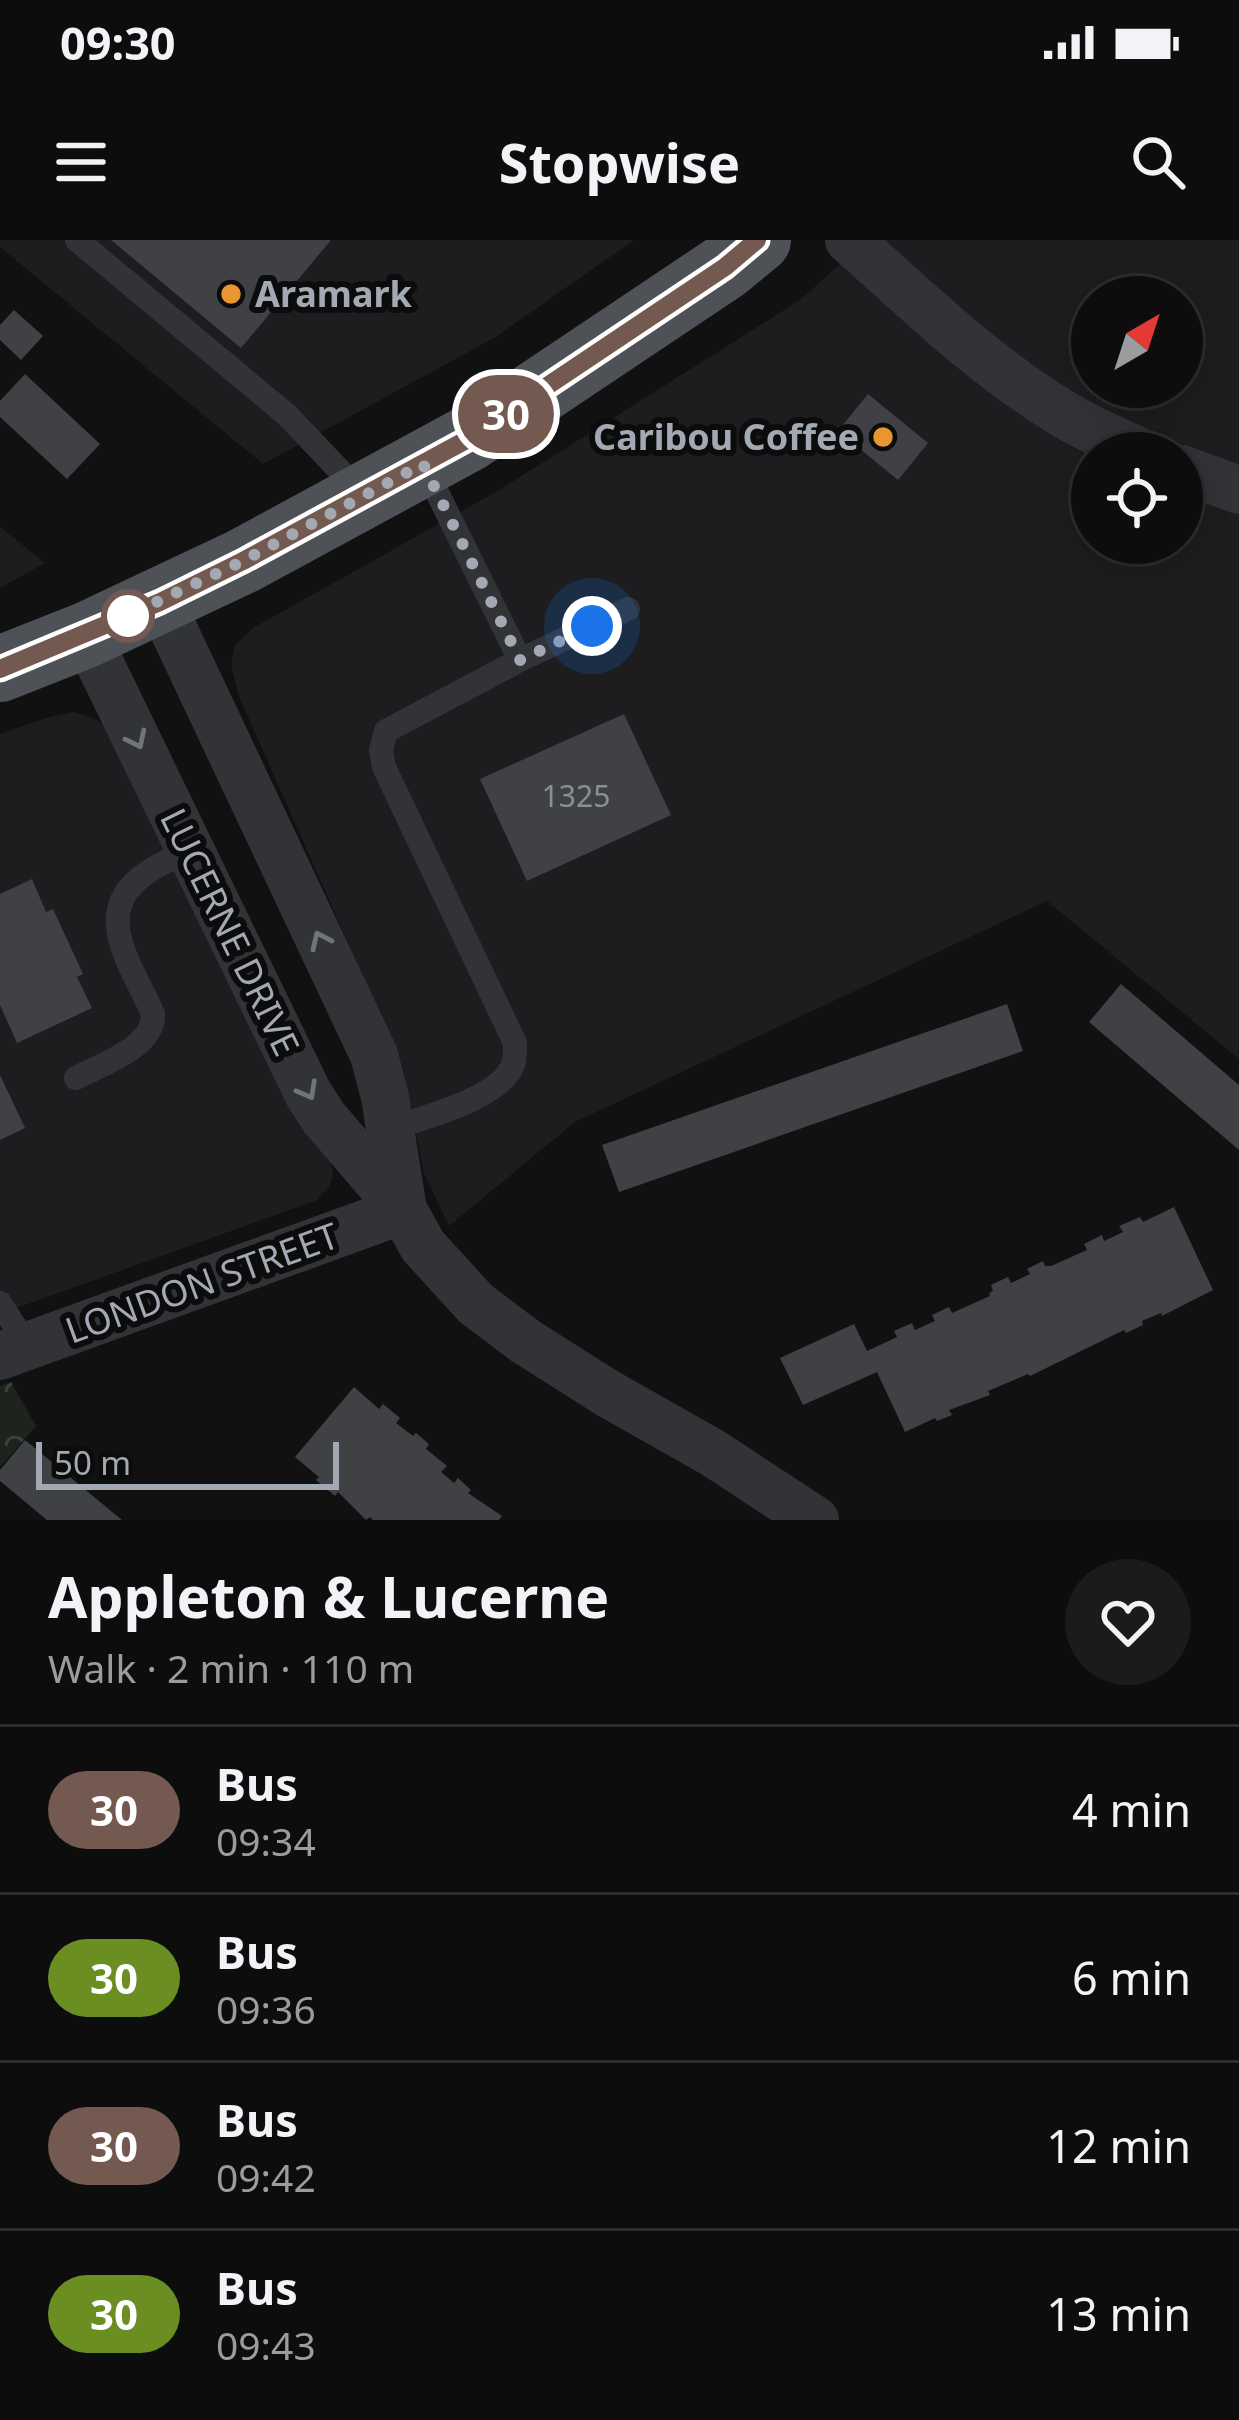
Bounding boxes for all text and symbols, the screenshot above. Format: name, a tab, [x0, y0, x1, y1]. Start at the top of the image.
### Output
text: 09:30	[60, 12, 176, 73]
text: Stopwise	[499, 125, 740, 199]
icon: menu	[48, 129, 114, 195]
icon: search	[1125, 129, 1191, 195]
place label: Aramark	[255, 269, 413, 318]
north arrow	[1071, 276, 1203, 408]
map controls	[1071, 276, 1203, 564]
marker: Aramark	[218, 281, 244, 307]
line badge: 30	[452, 375, 560, 453]
text: 30	[482, 385, 530, 442]
place label: Caribou Coffee	[593, 412, 859, 461]
marker: Caribou Coffee	[870, 424, 896, 450]
button: locate	[1071, 432, 1203, 564]
unlabelled marker	[103, 591, 153, 641]
your location	[562, 596, 622, 656]
one-way arrow	[123, 728, 146, 749]
house number: 1325	[542, 775, 610, 816]
street label: LUCERNE DRIVE	[149, 800, 311, 1064]
one-way arrow	[311, 931, 334, 952]
one-way arrow	[294, 1078, 317, 1099]
street label: LONDON STREET	[59, 1210, 345, 1355]
scale bar	[36, 1436, 339, 1489]
text: 50 m	[54, 1440, 131, 1485]
text: Appleton & Lucerne	[48, 1557, 609, 1635]
button: heart	[1065, 1559, 1191, 1685]
text: Walk · 2 min · 110 m	[48, 1641, 414, 1694]
text: Bus	[216, 1753, 298, 1814]
text: 4 min	[1072, 1779, 1191, 1840]
text: 30	[90, 1781, 138, 1838]
text: 09:34	[216, 1814, 316, 1867]
text: Bus	[216, 1921, 298, 1982]
text: 6 min	[1072, 1947, 1191, 2008]
text: 30	[90, 1949, 138, 2006]
text: 09:36	[216, 1982, 316, 2035]
text: Bus	[216, 2089, 298, 2150]
text: 12 min	[1046, 2115, 1191, 2176]
text: 30	[90, 2117, 138, 2174]
text: 09:42	[216, 2150, 316, 2203]
text: Bus	[216, 2257, 298, 2318]
text: 13 min	[1046, 2283, 1191, 2344]
text: 30	[90, 2285, 138, 2342]
text: 09:43	[216, 2318, 316, 2371]

